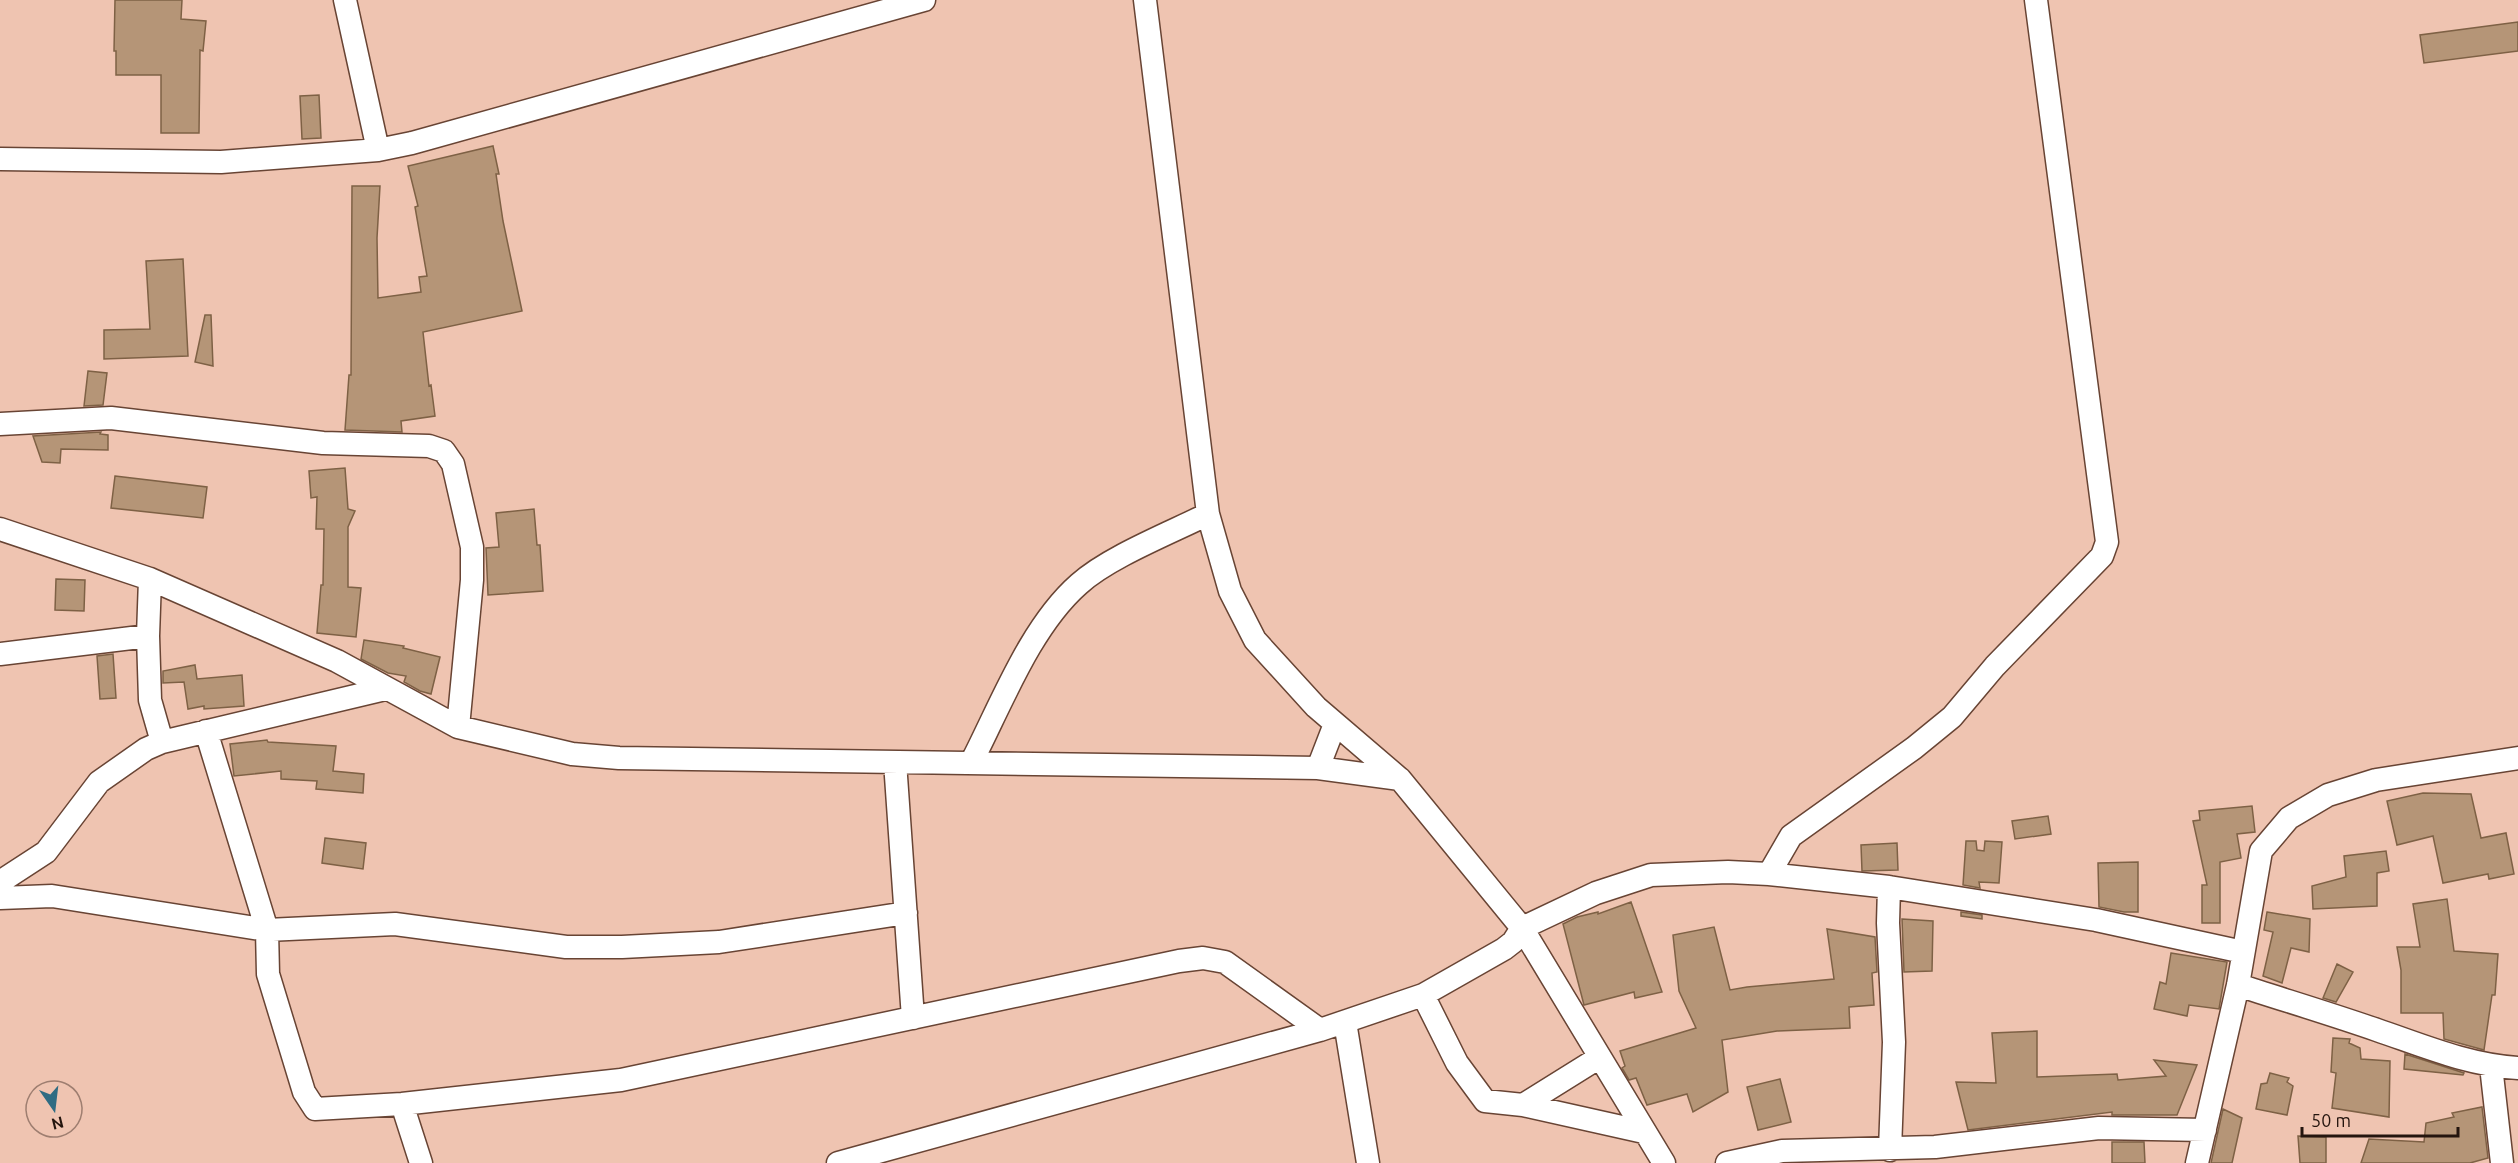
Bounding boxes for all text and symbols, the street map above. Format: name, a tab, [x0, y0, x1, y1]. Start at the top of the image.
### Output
north arrow	[24, 1079, 84, 1139]
scale bar	[2302, 1100, 2458, 1138]
text: 50 m	[2311, 1110, 2351, 1130]
text: N	[50, 1113, 66, 1134]

